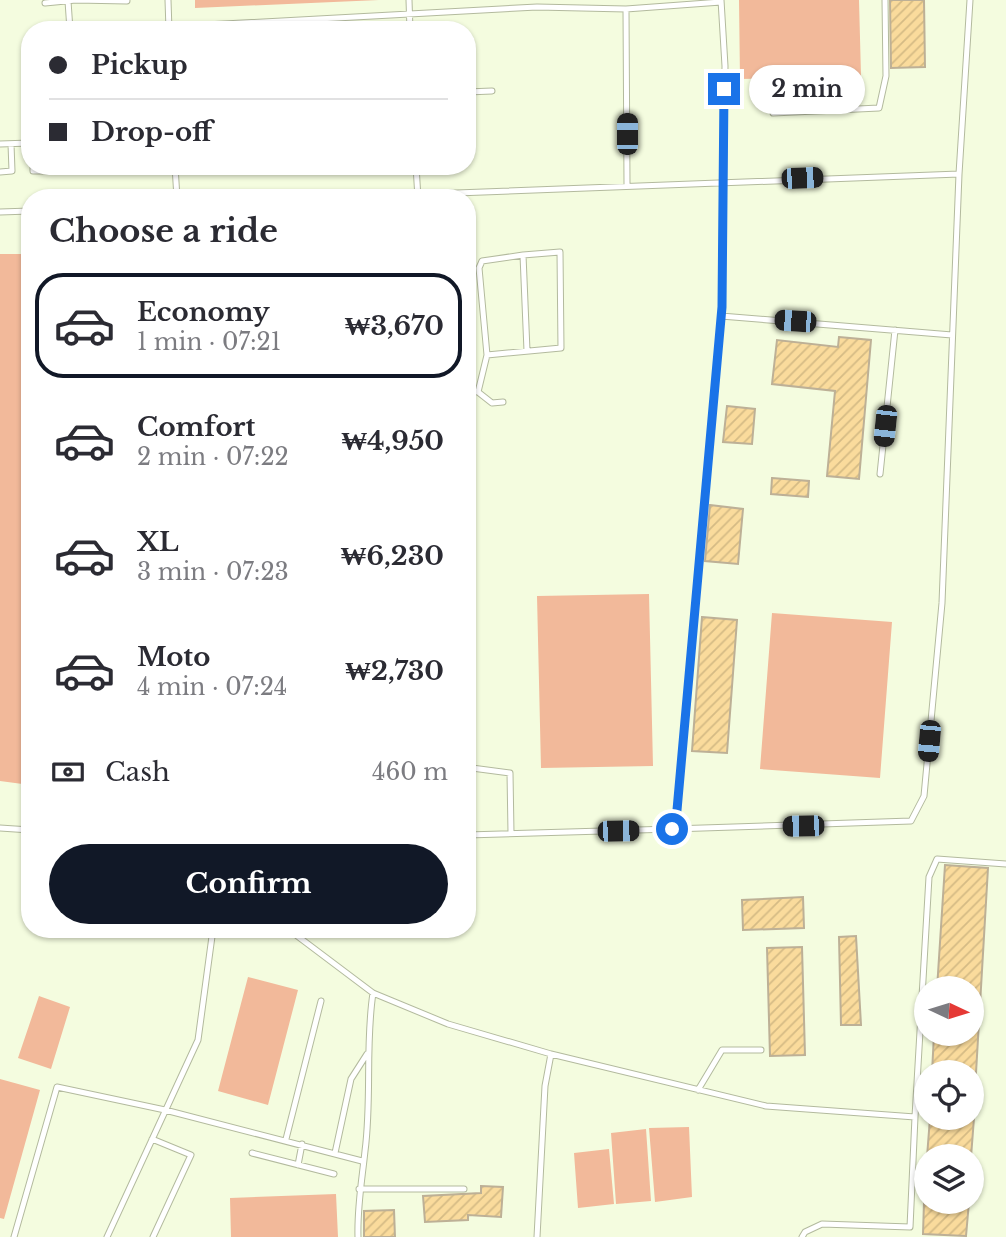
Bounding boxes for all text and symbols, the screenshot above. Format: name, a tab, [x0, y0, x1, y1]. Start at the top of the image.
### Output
text: Pickup	[91, 49, 188, 81]
callout: 2 min	[748, 64, 864, 114]
route end	[708, 73, 740, 105]
text: 2 min	[771, 75, 843, 103]
car	[617, 113, 638, 155]
text: Drop-off	[91, 116, 212, 148]
car	[781, 167, 824, 189]
text: Choose a ride	[49, 211, 278, 251]
icon: car	[53, 294, 116, 357]
text: Economy	[137, 296, 270, 328]
car	[774, 309, 817, 333]
text: ₩3,670	[344, 310, 444, 342]
text: 1 min · 07:21	[137, 328, 281, 356]
car	[873, 404, 898, 448]
icon: car	[53, 409, 116, 472]
text: Comfort	[137, 411, 255, 443]
text: ₩4,950	[341, 425, 444, 457]
text: 2 min · 07:22	[137, 443, 289, 471]
icon: car	[53, 524, 116, 587]
text: XL	[137, 526, 179, 558]
text: ₩6,230	[341, 540, 444, 572]
text: 3 min · 07:23	[137, 558, 289, 586]
icon: car	[53, 639, 116, 702]
text: Moto	[137, 641, 210, 673]
text: ₩2,730	[345, 655, 444, 687]
text: 4 min · 07:24	[137, 673, 287, 701]
car	[917, 719, 942, 763]
icon: cash	[49, 753, 87, 791]
text: Cash	[105, 756, 170, 788]
text: 460 m	[372, 758, 448, 786]
route start	[656, 813, 688, 845]
car	[782, 815, 825, 837]
car	[597, 820, 640, 842]
button: Confirm	[49, 844, 448, 924]
north arrow	[914, 976, 984, 1046]
map controls	[914, 976, 984, 1214]
button: locate	[914, 1060, 984, 1130]
button: layers	[914, 1144, 984, 1214]

